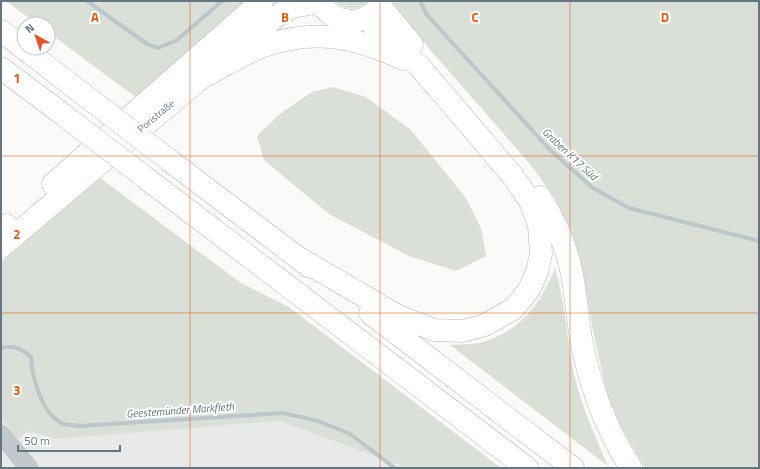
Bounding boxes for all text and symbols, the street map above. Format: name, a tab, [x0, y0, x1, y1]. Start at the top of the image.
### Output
text: A	[91, 7, 99, 27]
text: B	[281, 7, 289, 27]
text: C	[471, 7, 479, 27]
text: D	[661, 7, 669, 27]
north arrow	[16, 16, 56, 56]
text: N	[22, 20, 38, 37]
text: 1	[13, 68, 21, 88]
street label: Poristraße	[134, 96, 178, 136]
water label: Graben K17 Süd	[539, 124, 602, 185]
text: 2	[13, 224, 21, 244]
text: 3	[13, 380, 21, 400]
water label: Geestemünder Markfleth	[126, 398, 235, 422]
scale bar	[18, 427, 120, 453]
text: 50 m	[24, 431, 50, 450]

